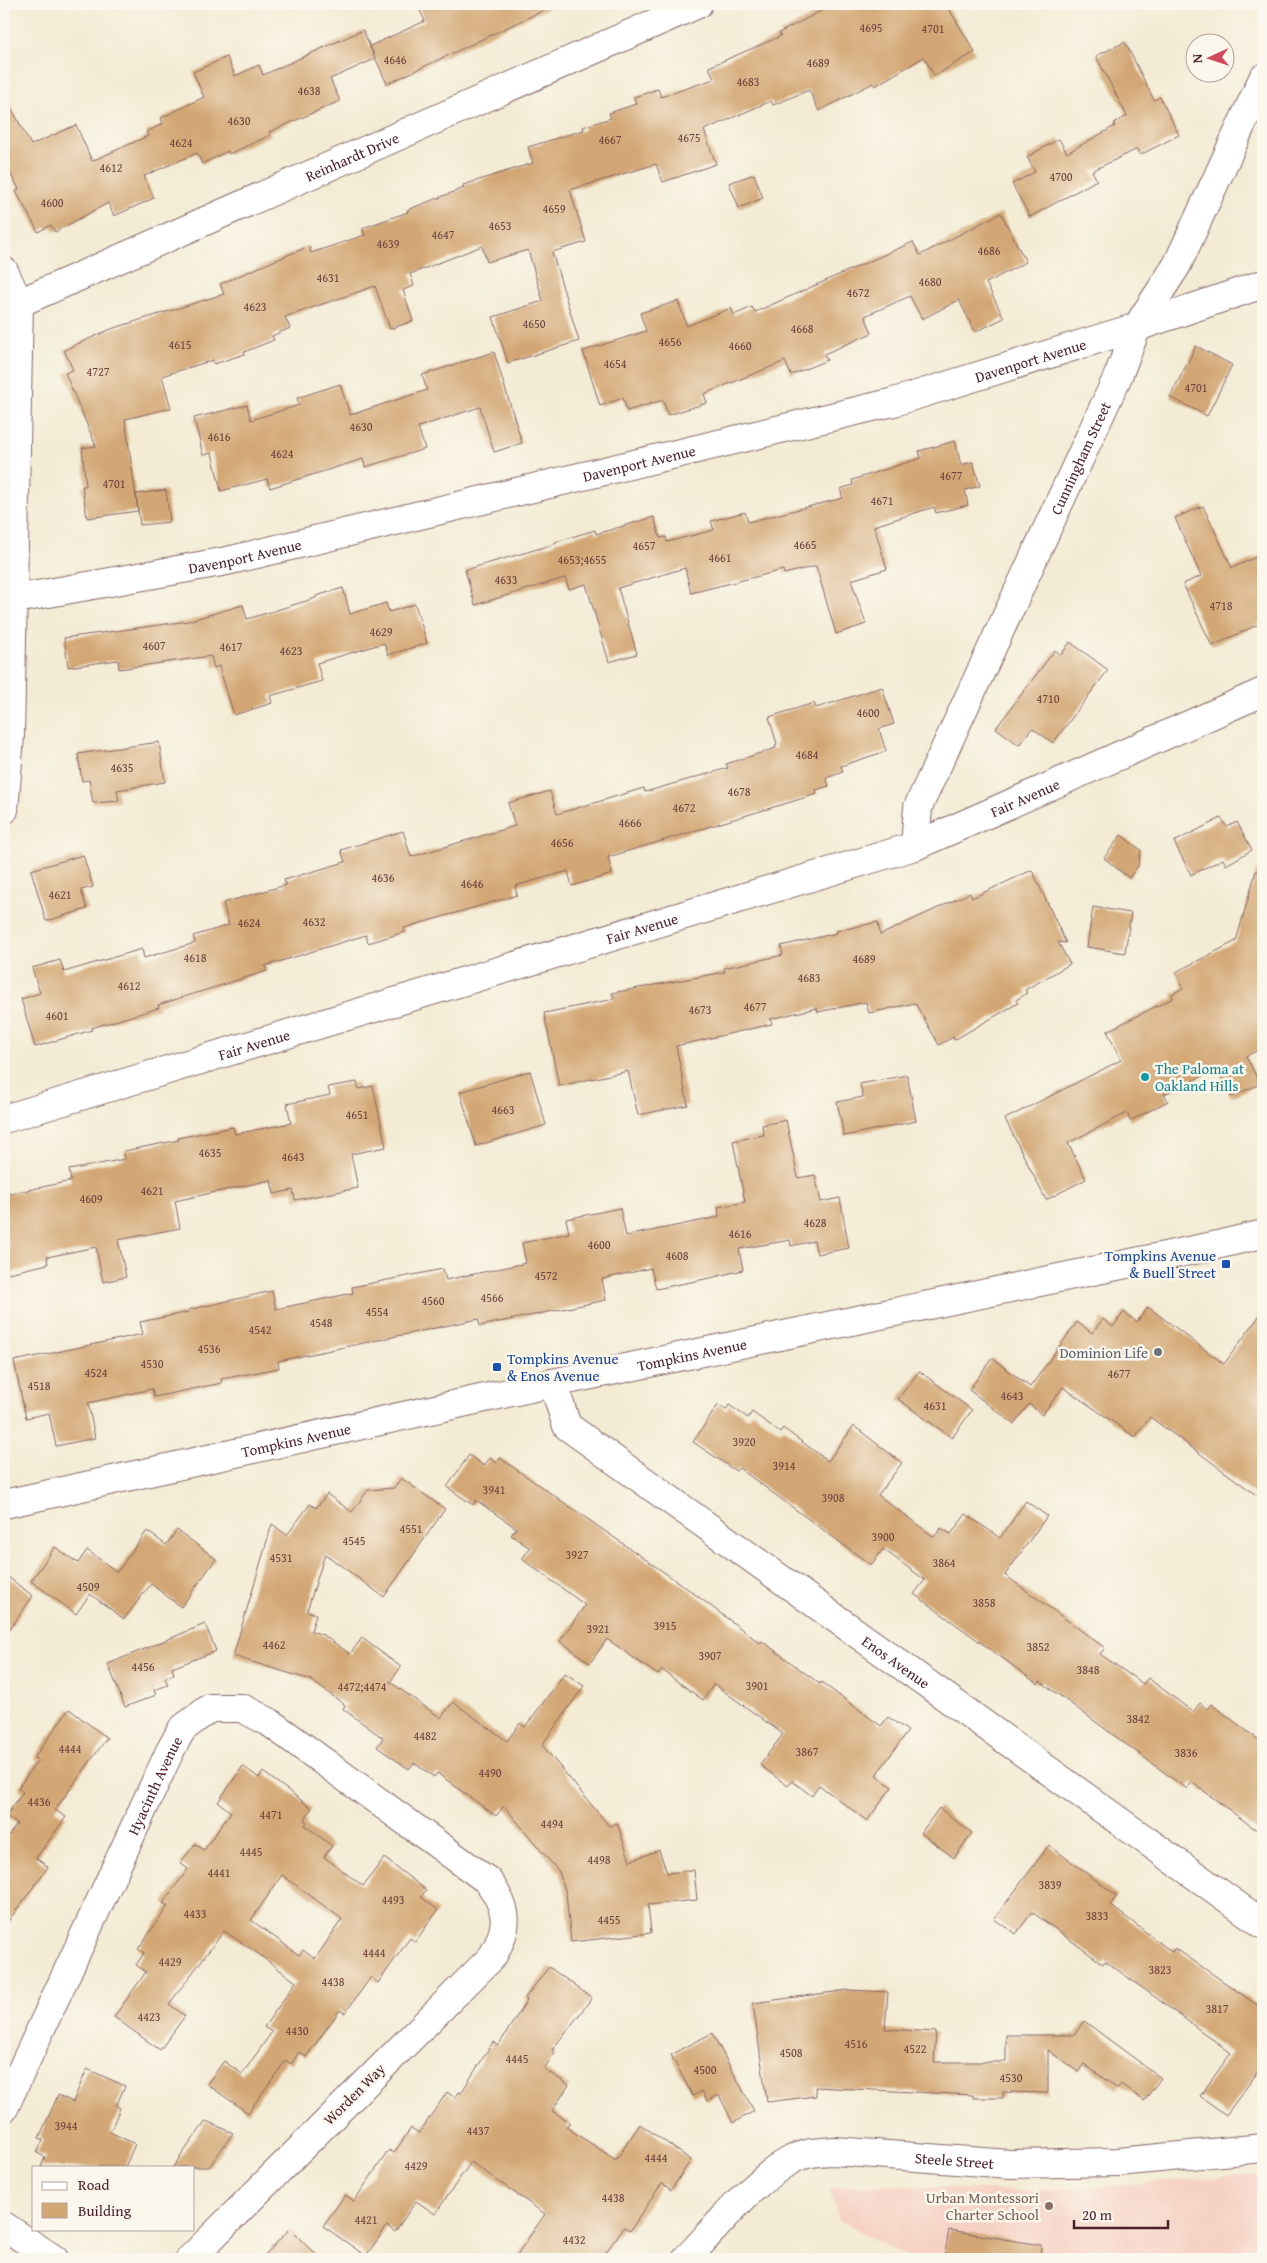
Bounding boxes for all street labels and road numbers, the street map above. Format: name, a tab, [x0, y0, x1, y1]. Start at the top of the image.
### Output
street label: Reinhardt Drive	[302, 127, 402, 186]
street label: Davenport Avenue	[972, 333, 1089, 387]
street label: Cunningham Street	[1045, 397, 1116, 518]
street label: Davenport Avenue	[580, 439, 697, 486]
street label: Davenport Avenue	[187, 533, 303, 578]
street label: Fair Avenue	[987, 773, 1063, 822]
street label: Fair Avenue	[604, 907, 680, 948]
street label: Fair Avenue	[216, 1023, 292, 1065]
street label: Tompkins Avenue	[635, 1333, 749, 1376]
street label: Tompkins Avenue	[239, 1417, 353, 1462]
street label: Enos Avenue	[858, 1630, 934, 1693]
street label: Hyacinth Avenue	[122, 1732, 187, 1838]
street label: Worden Way	[319, 2058, 390, 2129]
street label: Steele Street	[914, 2147, 995, 2173]

